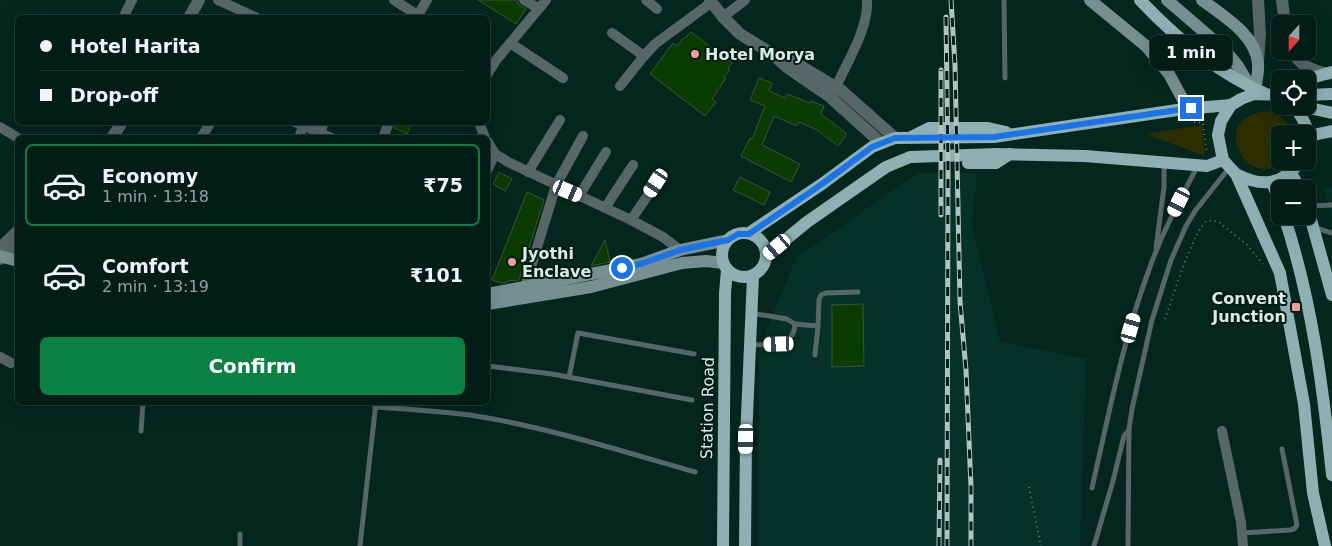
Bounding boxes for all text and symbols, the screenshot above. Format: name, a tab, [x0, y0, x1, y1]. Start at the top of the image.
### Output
north arrow	[1271, 15, 1316, 60]
map controls	[1271, 15, 1316, 225]
text: Hotel Harita	[70, 35, 201, 57]
callout: 1 min	[1150, 36, 1232, 70]
text: 1 min	[1166, 43, 1216, 62]
place label: Hotel Morya	[705, 45, 815, 64]
marker: Hotel Morya	[689, 48, 701, 60]
button: locate	[1271, 70, 1316, 115]
text: Drop-off	[70, 84, 158, 106]
route end	[1180, 97, 1202, 119]
button: +	[1271, 125, 1316, 170]
icon: car	[42, 163, 87, 208]
text: Economy	[102, 165, 198, 187]
car	[641, 166, 670, 200]
text: ₹75	[423, 174, 463, 196]
car	[551, 178, 584, 204]
button: −	[1271, 180, 1316, 225]
car	[1165, 185, 1192, 219]
text: 1 min · 13:18	[102, 187, 209, 206]
car	[760, 232, 793, 262]
place label: Jyothi Enclave	[521, 244, 592, 281]
icon: car	[42, 253, 87, 298]
text: Comfort	[102, 255, 189, 277]
marker: Jyothi Enclave	[506, 256, 518, 268]
route start	[611, 257, 633, 279]
text: ₹101	[410, 264, 463, 286]
text: 2 min · 13:19	[102, 277, 209, 296]
place label: Convent Junction	[1211, 289, 1286, 326]
marker: Convent Junction	[1290, 301, 1302, 313]
car	[1119, 312, 1142, 344]
car	[763, 336, 794, 352]
button: Confirm	[40, 337, 465, 395]
street label: Station Road	[697, 357, 718, 459]
car	[738, 424, 753, 454]

